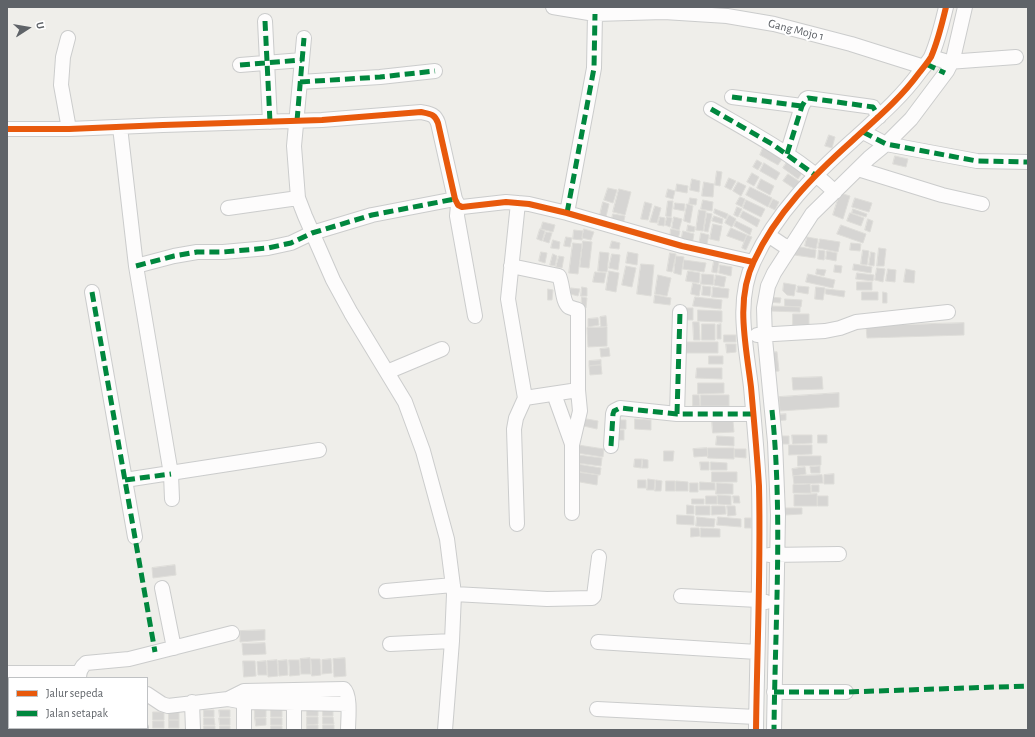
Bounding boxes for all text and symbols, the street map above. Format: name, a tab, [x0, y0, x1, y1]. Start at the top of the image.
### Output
north arrow	[8, 8, 48, 48]
street label: Gang Mojo 1	[767, 16, 825, 44]
text: U	[34, 21, 46, 30]
legend	[8, 677, 148, 729]
text: Jalur sepeda	[46, 687, 103, 699]
text: Jalan setapak	[46, 707, 108, 719]

